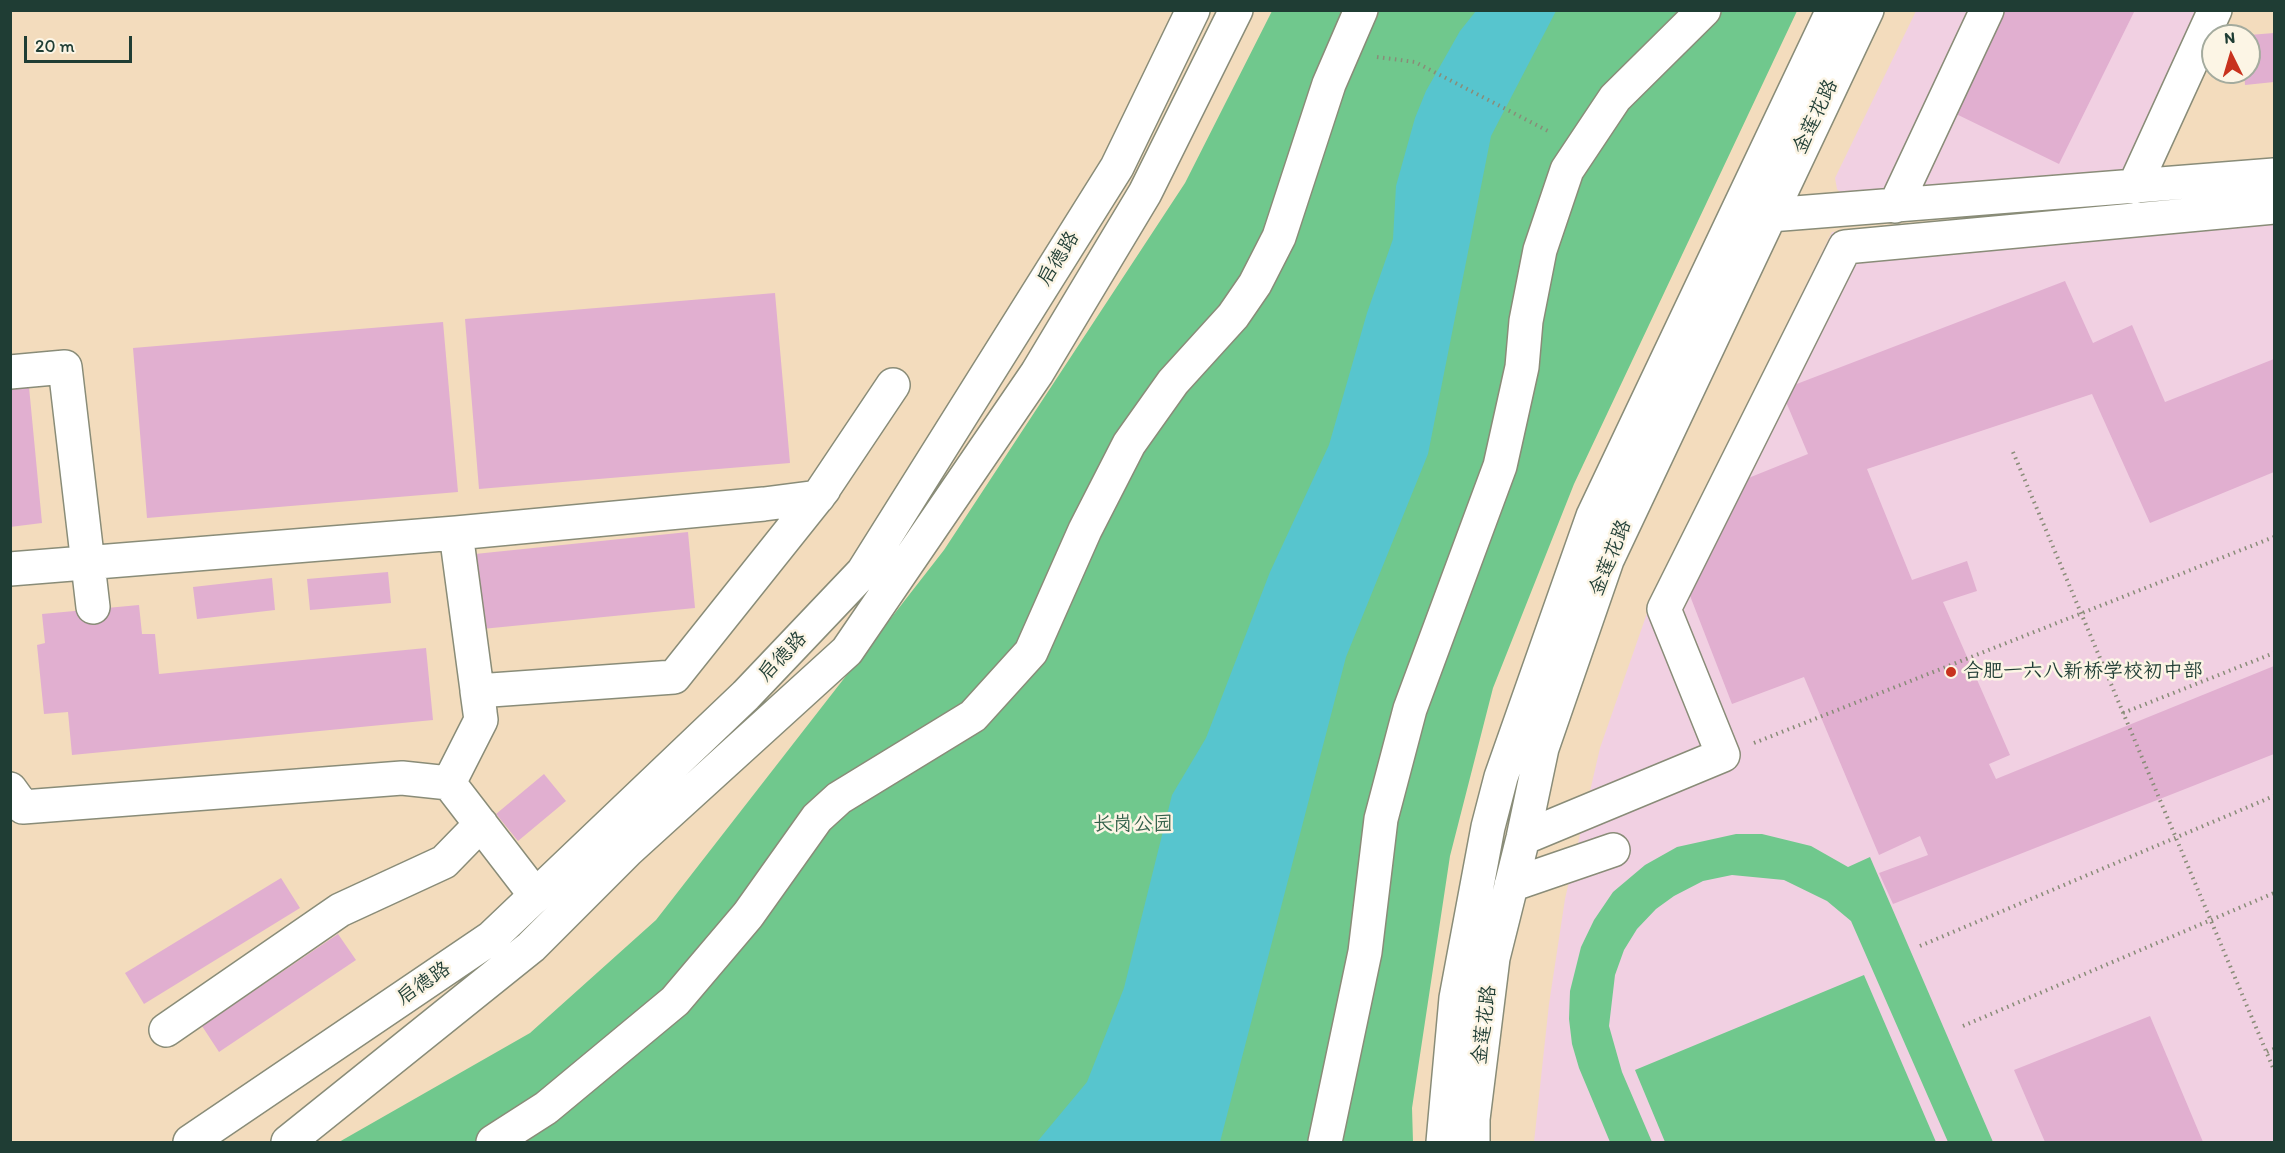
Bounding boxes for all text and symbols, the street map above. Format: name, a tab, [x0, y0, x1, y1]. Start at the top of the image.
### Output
scale bar	[27, 24, 135, 62]
north arrow	[2201, 24, 2261, 84]
text: N	[2223, 28, 2236, 47]
text: 20 m	[35, 35, 75, 57]
street label: 金莲花路	[1788, 76, 1844, 158]
street label: 启德路	[1033, 227, 1085, 291]
street label: 金莲花路	[1585, 516, 1637, 600]
street label: 启德路	[754, 627, 812, 687]
place label: 合肥一六八新桥学校初中部	[1963, 660, 2203, 684]
marker: 合肥一六八新桥学校初中部	[1944, 665, 1958, 679]
park label: 长岗公园	[1093, 813, 1173, 837]
street label: 启德路	[392, 957, 456, 1011]
street label: 金莲花路	[1468, 984, 1502, 1066]

